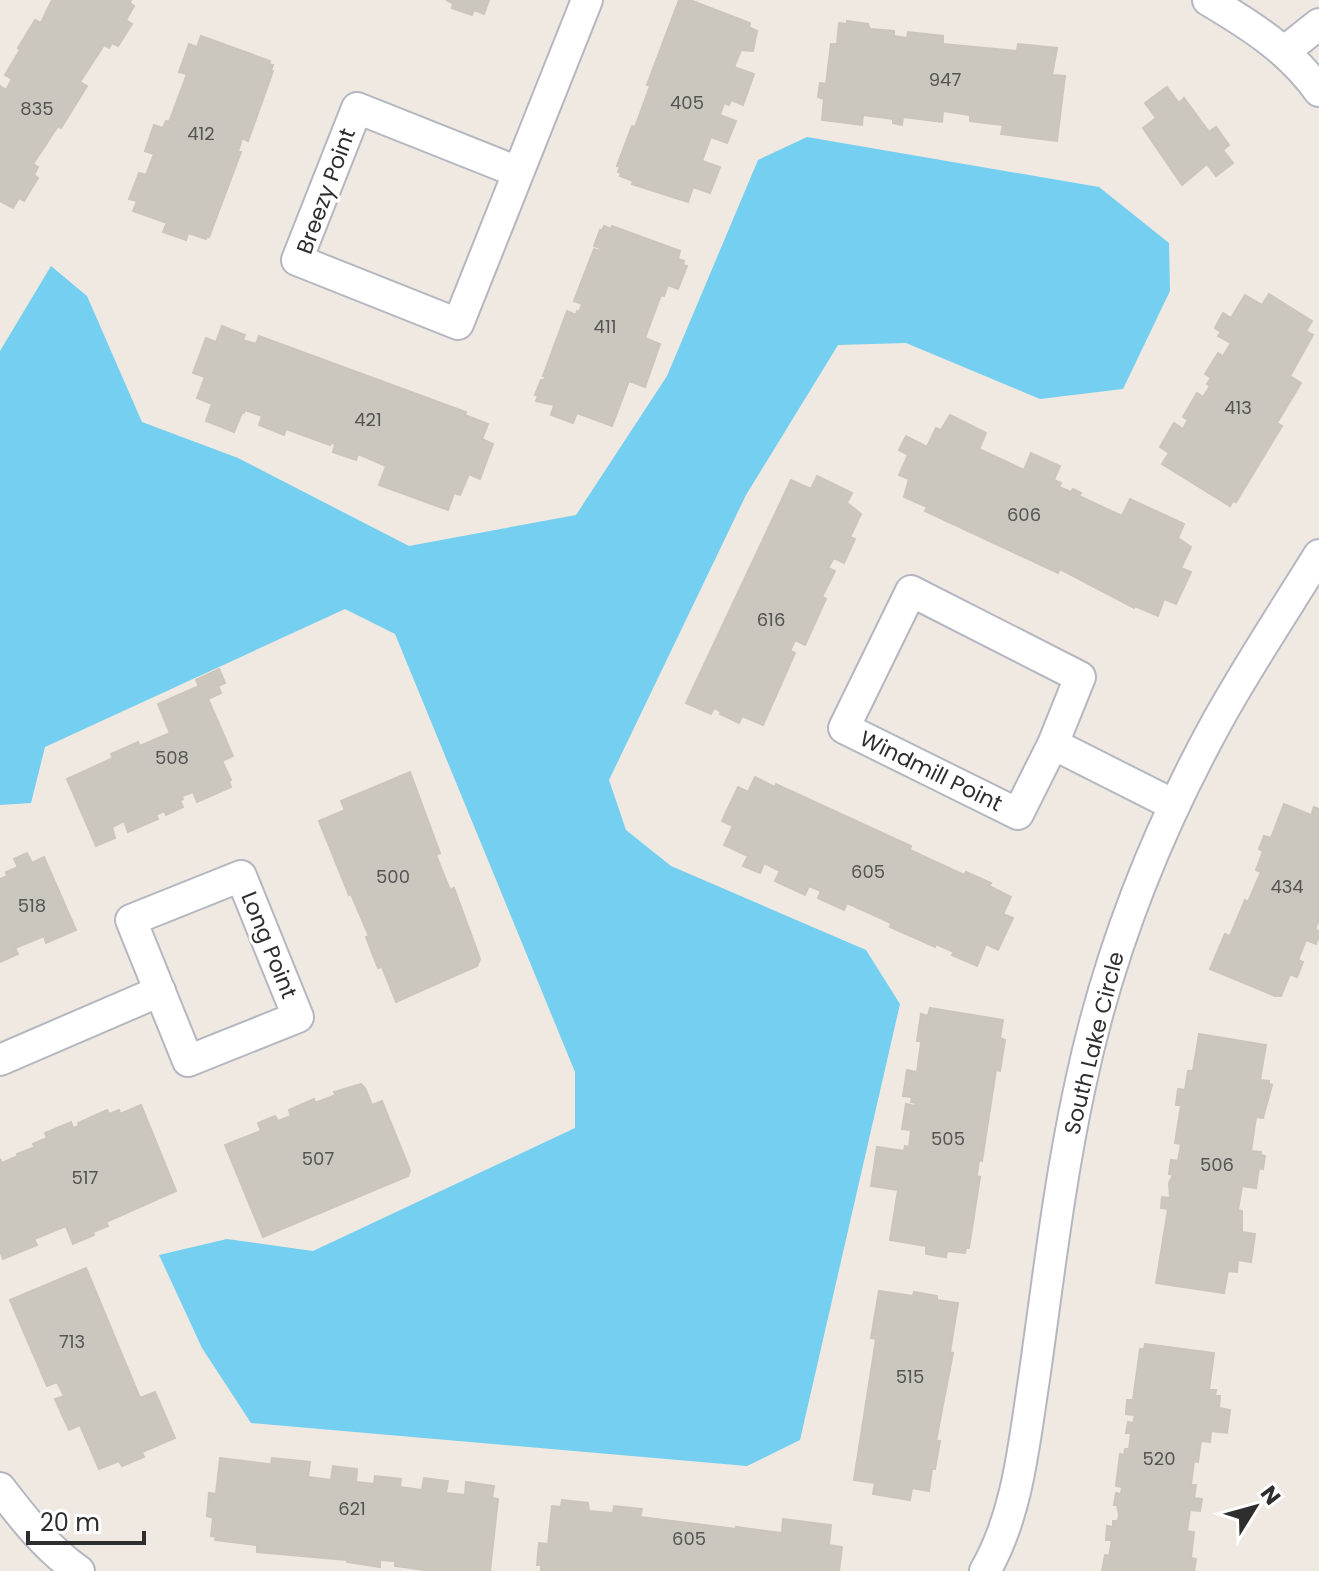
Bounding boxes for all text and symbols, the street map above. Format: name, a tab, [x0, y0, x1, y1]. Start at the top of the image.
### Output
house number: 947	[929, 67, 961, 92]
house number: 405	[670, 90, 704, 115]
house number: 835	[20, 96, 54, 121]
house number: 412	[187, 121, 215, 146]
street label: Breezy Point	[289, 124, 363, 258]
house number: 411	[594, 314, 616, 339]
house number: 413	[1224, 395, 1252, 420]
house number: 421	[354, 407, 382, 432]
house number: 606	[1007, 502, 1041, 527]
house number: 616	[757, 607, 785, 632]
street label: Windmill Point	[855, 723, 1007, 819]
house number: 508	[155, 745, 189, 770]
house number: 605	[851, 859, 885, 884]
house number: 500	[376, 864, 410, 889]
house number: 434	[1270, 874, 1304, 899]
street label: Long Point	[234, 887, 304, 1003]
house number: 518	[18, 893, 46, 918]
street label: South Lake Circle	[1056, 948, 1132, 1138]
house number: 505	[931, 1126, 965, 1151]
house number: 507	[302, 1146, 334, 1171]
house number: 506	[1200, 1152, 1234, 1177]
house number: 517	[72, 1165, 99, 1190]
house number: 713	[59, 1329, 85, 1354]
house number: 515	[896, 1364, 924, 1389]
house number: 520	[1143, 1446, 1175, 1471]
north arrow	[1215, 1467, 1295, 1547]
text: N	[1253, 1479, 1288, 1511]
scale bar	[28, 1495, 144, 1545]
house number: 621	[338, 1496, 366, 1521]
text: 20 m	[40, 1506, 100, 1539]
house number: 605	[672, 1526, 706, 1551]

